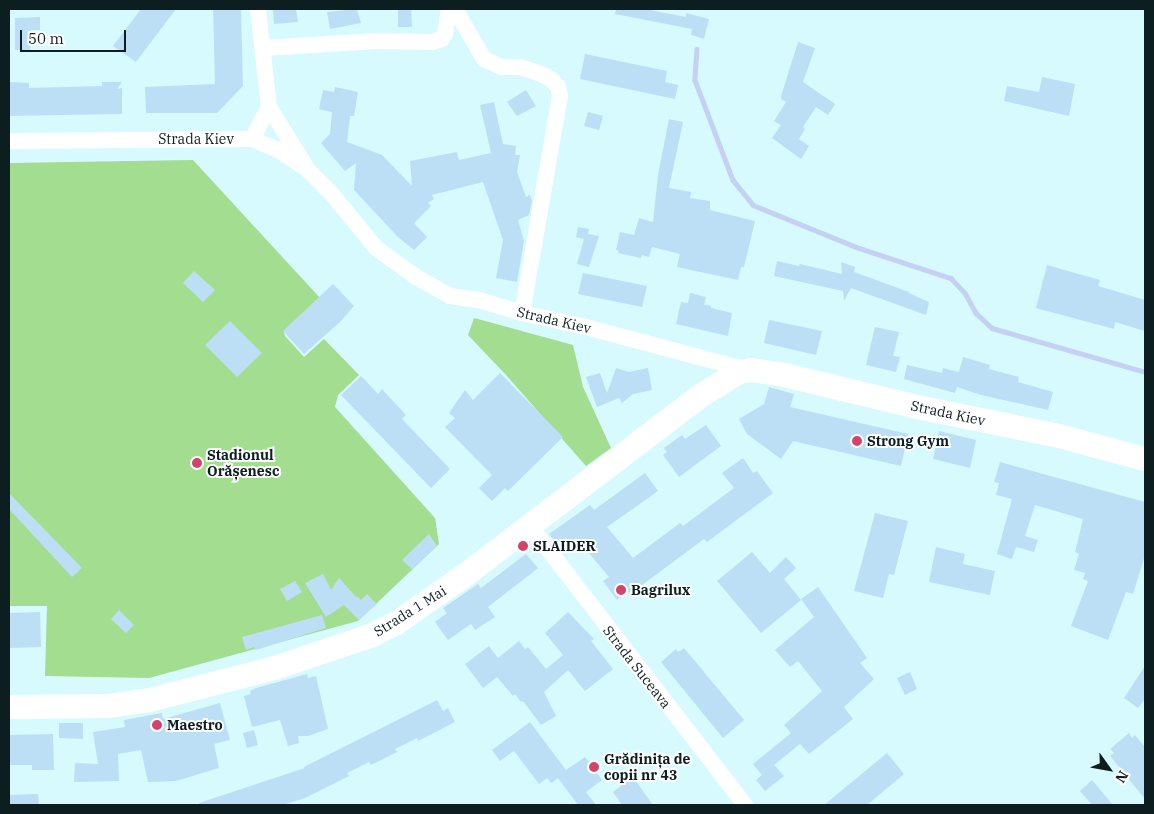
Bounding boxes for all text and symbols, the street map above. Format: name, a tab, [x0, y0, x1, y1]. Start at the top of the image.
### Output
scale bar	[22, 20, 129, 52]
text: 50 m	[28, 29, 64, 48]
street label: Strada Kiev	[158, 131, 234, 147]
street label: Strada Kiev	[515, 303, 593, 337]
street label: Strada Kiev	[909, 397, 987, 429]
place label: Strong Gym	[867, 433, 949, 449]
marker: Strong Gym	[851, 435, 863, 447]
place label: Stadionul Orășenesc	[207, 447, 279, 480]
marker: Stadionul Orășenesc	[191, 457, 203, 469]
place label: SLAIDER	[533, 538, 596, 554]
marker: SLAIDER	[517, 540, 529, 552]
street label: Strada 1 Mai	[371, 582, 449, 640]
place label: Bagrilux	[631, 582, 690, 598]
marker: Bagrilux	[615, 584, 627, 596]
street label: Strada Suceava	[599, 622, 675, 712]
place label: Maestro	[167, 717, 223, 733]
marker: Maestro	[151, 719, 163, 731]
north arrow	[1084, 744, 1134, 794]
place label: Grădinița de copii nr 43	[604, 751, 690, 784]
marker: Grădinița de copii nr 43	[588, 761, 600, 773]
text: N	[1111, 767, 1132, 786]

